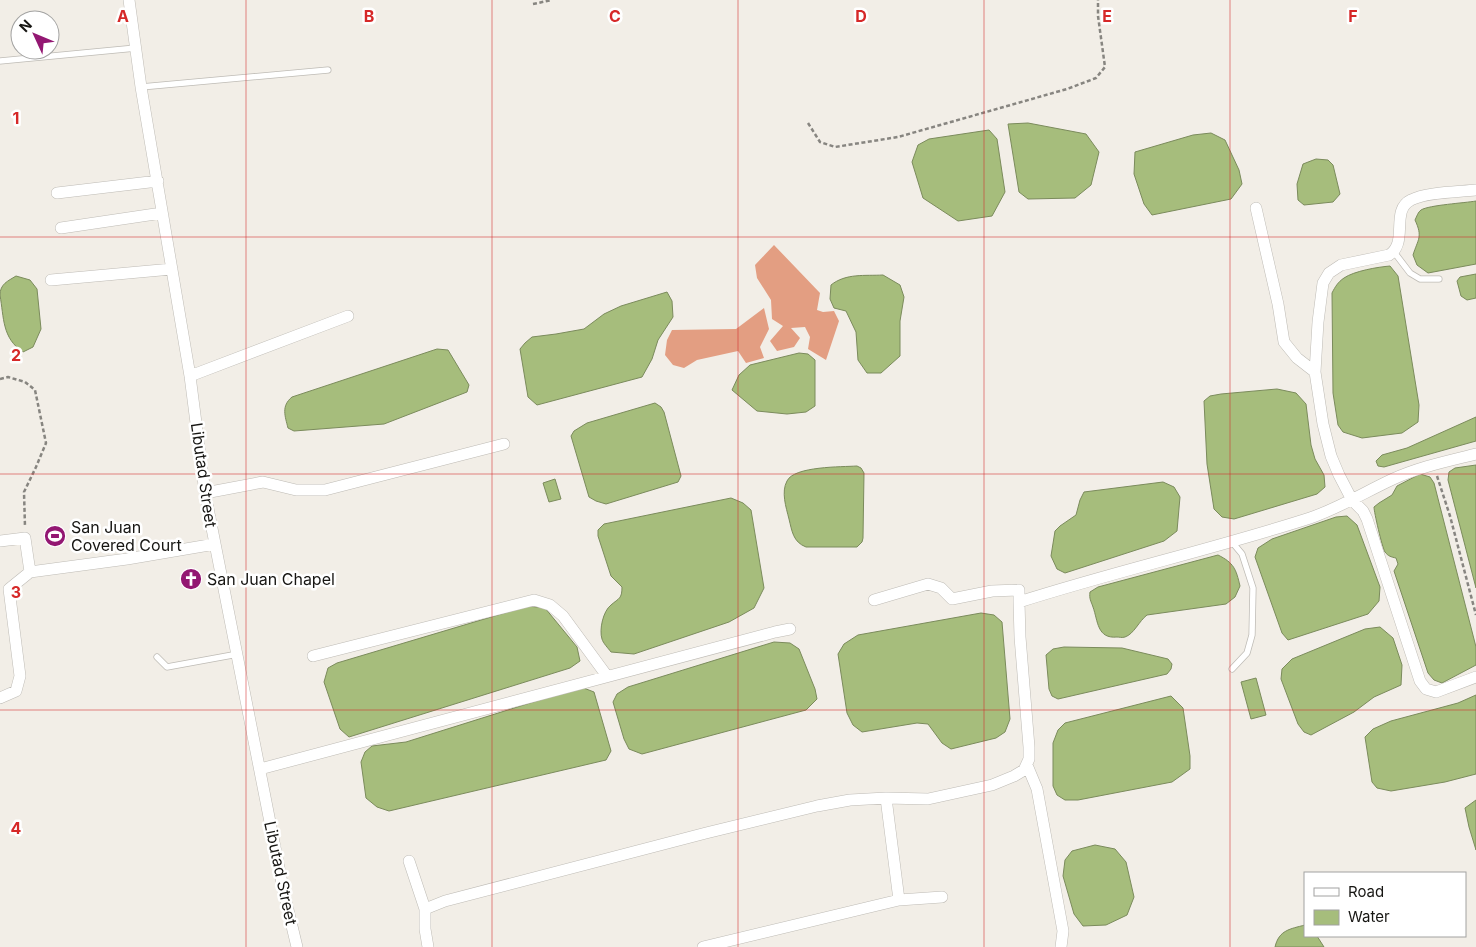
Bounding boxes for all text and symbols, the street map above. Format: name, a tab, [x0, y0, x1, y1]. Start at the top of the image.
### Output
text: A	[117, 6, 129, 26]
text: B	[364, 6, 374, 26]
text: C	[609, 6, 621, 26]
text: D	[855, 6, 867, 26]
text: E	[1102, 6, 1112, 26]
text: F	[1348, 6, 1358, 26]
north arrow	[10, 10, 60, 60]
text: N	[15, 16, 35, 35]
text: 1	[13, 108, 19, 128]
text: 2	[11, 345, 21, 365]
street label: Libutad Street	[187, 421, 221, 529]
place label: San Juan Covered Court	[71, 517, 182, 555]
sports icon: San Juan Covered Court	[43, 524, 67, 548]
church icon: San Juan Chapel	[179, 567, 203, 591]
place label: San Juan Chapel	[207, 569, 335, 589]
text: 3	[11, 582, 21, 602]
text: 4	[11, 818, 22, 838]
street label: Libutad Street	[260, 819, 302, 927]
legend	[1304, 872, 1466, 937]
text: Road	[1348, 882, 1384, 901]
text: Water	[1348, 907, 1390, 926]

